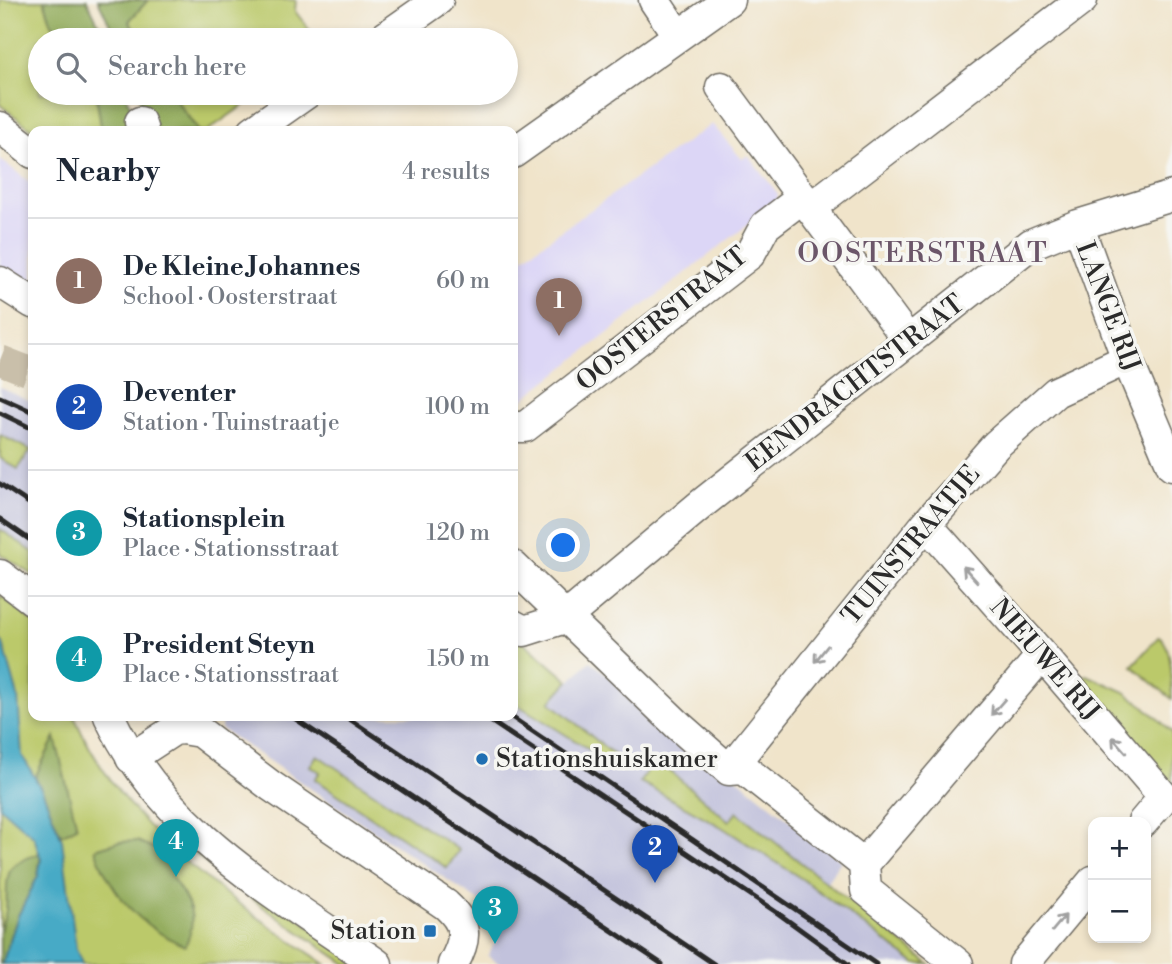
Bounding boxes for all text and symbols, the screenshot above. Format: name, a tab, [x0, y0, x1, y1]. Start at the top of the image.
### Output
search box	[28, 28, 518, 105]
icon: search	[52, 48, 90, 86]
text: Search here	[108, 51, 247, 83]
text: Nearby	[56, 153, 160, 191]
text: 4 results	[402, 158, 490, 186]
district label: OOSTERSTRAAT	[797, 236, 1049, 271]
street label: LANGE RIJ	[1068, 237, 1148, 377]
street label: OOSTERSTRAAT	[570, 240, 754, 398]
text: De Kleine Johannes	[123, 251, 360, 283]
text: 1	[73, 267, 85, 295]
text: 60 m	[436, 267, 490, 295]
pin: 1	[536, 278, 582, 336]
text: School · Oosterstraat	[123, 283, 338, 311]
street label: EENDRACHTSTRAAT	[739, 288, 971, 478]
text: Deventer	[123, 377, 236, 409]
text: 2	[72, 393, 86, 421]
text: 100 m	[425, 393, 490, 421]
text: Station · Tuinstraatje	[123, 409, 340, 437]
street label: TUINSTRAATJE	[835, 459, 987, 631]
text: Stationsplein	[123, 503, 285, 535]
text: 3	[72, 519, 86, 547]
text: 120 m	[426, 519, 490, 547]
your location	[546, 528, 580, 562]
text: Place · Stationsstraat	[123, 535, 339, 563]
one-way arrow	[962, 565, 978, 583]
street label: NIEUWE RIJ	[983, 592, 1107, 728]
text: President Steyn	[123, 629, 315, 661]
one-way arrow	[814, 644, 829, 662]
text: 4	[71, 645, 87, 673]
text: 150 m	[427, 645, 490, 673]
text: Place · Stationsstraat	[123, 661, 339, 689]
one-way arrow	[990, 698, 1006, 716]
one-way arrow	[1111, 737, 1127, 755]
place label: Stationshuiskamer	[496, 743, 718, 775]
marker: Stationshuiskamer	[474, 751, 490, 767]
map controls	[1088, 817, 1151, 943]
button: +	[1088, 817, 1151, 880]
pin: 4	[153, 819, 199, 877]
pin: 2	[632, 825, 678, 883]
button: −	[1088, 880, 1151, 943]
pin: 3	[472, 886, 518, 944]
one-way arrow	[1051, 914, 1067, 932]
place label: Station	[330, 915, 416, 947]
marker: Station	[422, 923, 438, 939]

